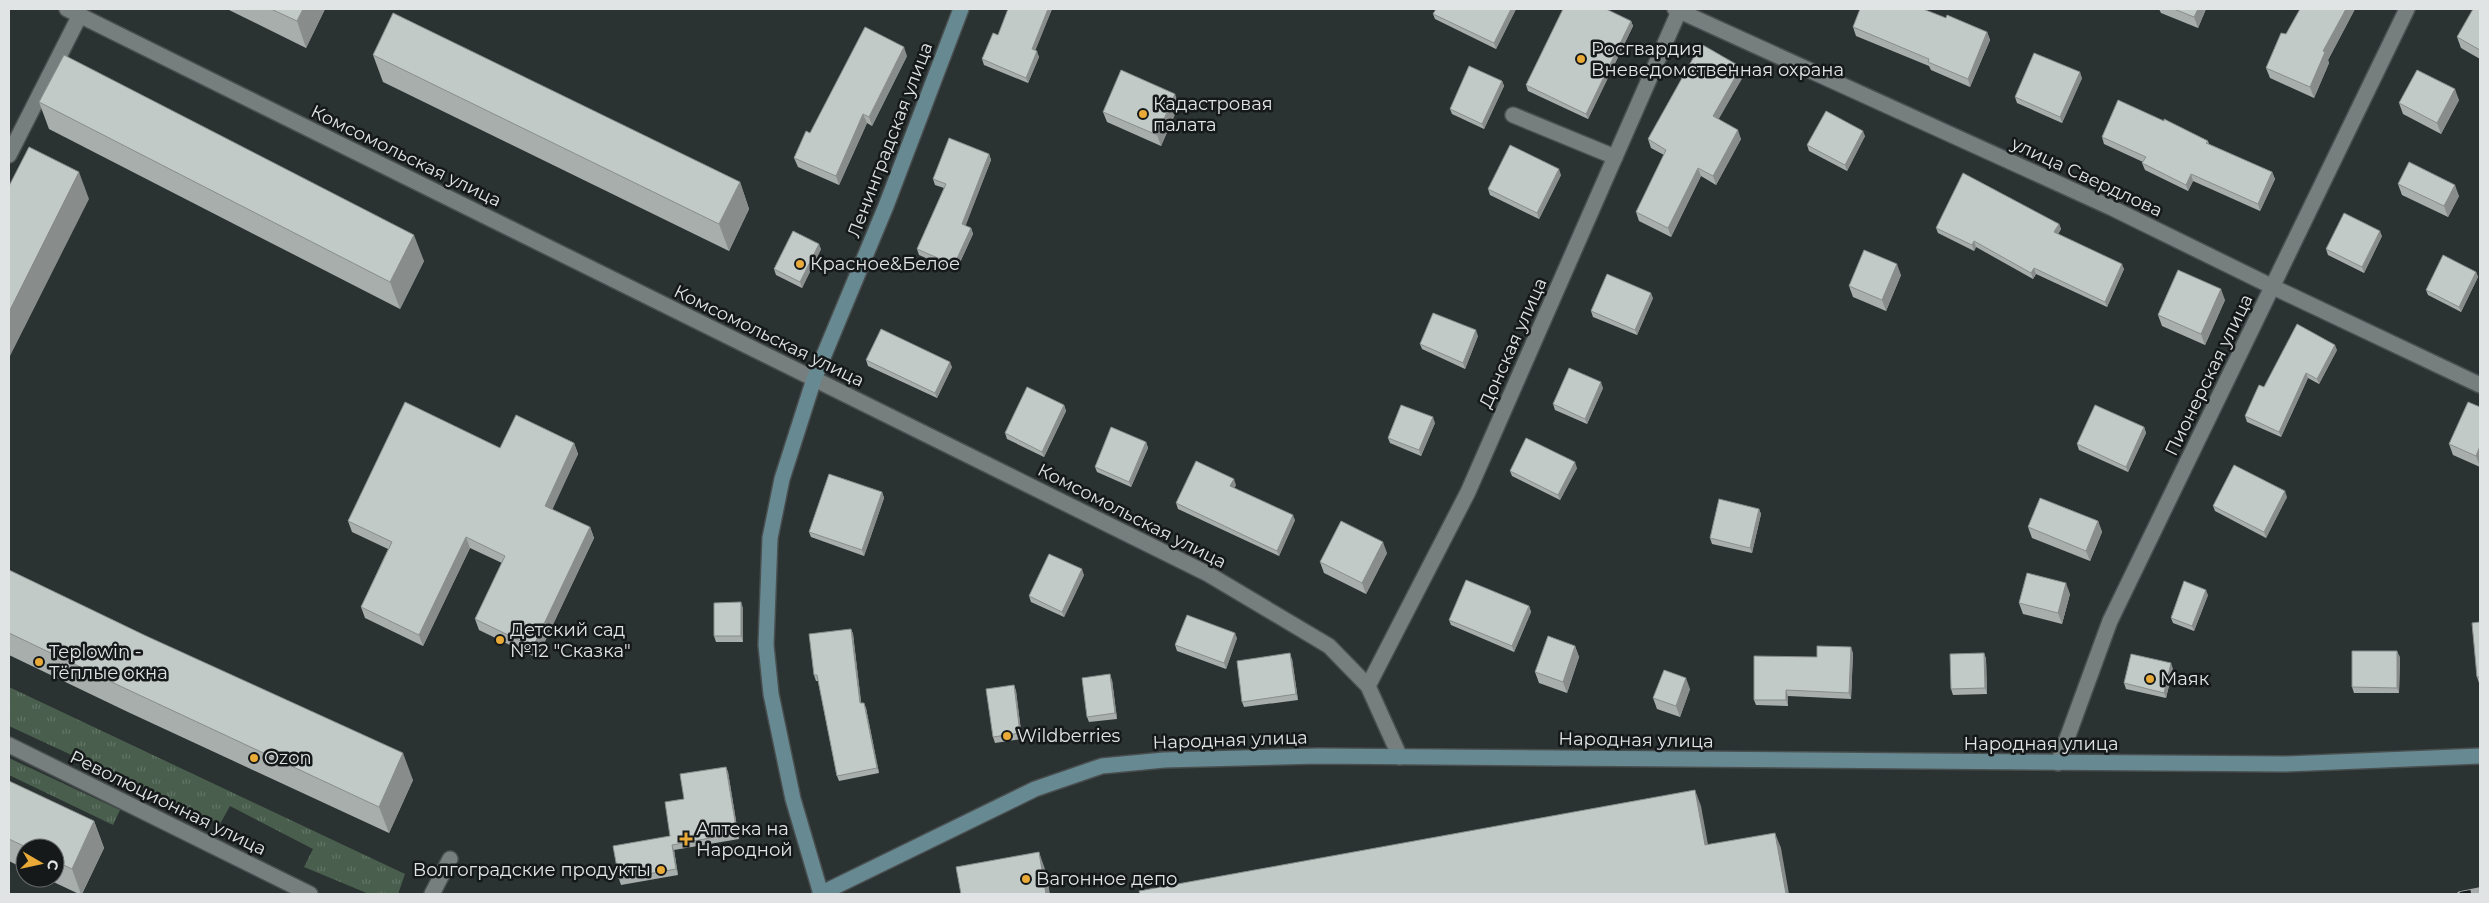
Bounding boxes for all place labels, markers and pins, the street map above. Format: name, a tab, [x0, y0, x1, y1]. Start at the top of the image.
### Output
place label: Росгвардия Вневедомственная охрана	[1591, 38, 1844, 81]
marker: Росгвардия Вневедомственная охрана	[1575, 53, 1587, 65]
place label: Кадастровая палата	[1153, 93, 1273, 136]
marker: Кадастровая палата	[1137, 108, 1149, 120]
place label: Красное&Белое	[810, 253, 960, 275]
marker: Красное&Белое	[794, 258, 806, 270]
place label: Детский сад №12 "Сказка"	[510, 619, 631, 662]
marker: Детский сад №12 "Сказка"	[494, 634, 506, 646]
place label: Teplowin - Тёплые окна	[49, 641, 168, 684]
marker: Teplowin - Тёплые окна	[33, 656, 45, 668]
place label: Маяк	[2160, 668, 2210, 690]
marker: Маяк	[2144, 673, 2156, 685]
place label: Wildberries	[1017, 725, 1121, 747]
marker: Wildberries	[1001, 730, 1013, 742]
place label: Ozon	[264, 747, 312, 769]
marker: Ozon	[248, 752, 260, 764]
place label: Аптека на Народной	[696, 818, 793, 861]
marker: Аптека на Народной	[680, 833, 692, 845]
place label: Волгоградские продукты	[413, 859, 651, 881]
marker: Волгоградские продукты	[655, 864, 667, 876]
place label: Вагонное депо	[1036, 868, 1178, 890]
marker: Вагонное депо	[1020, 873, 1032, 885]

